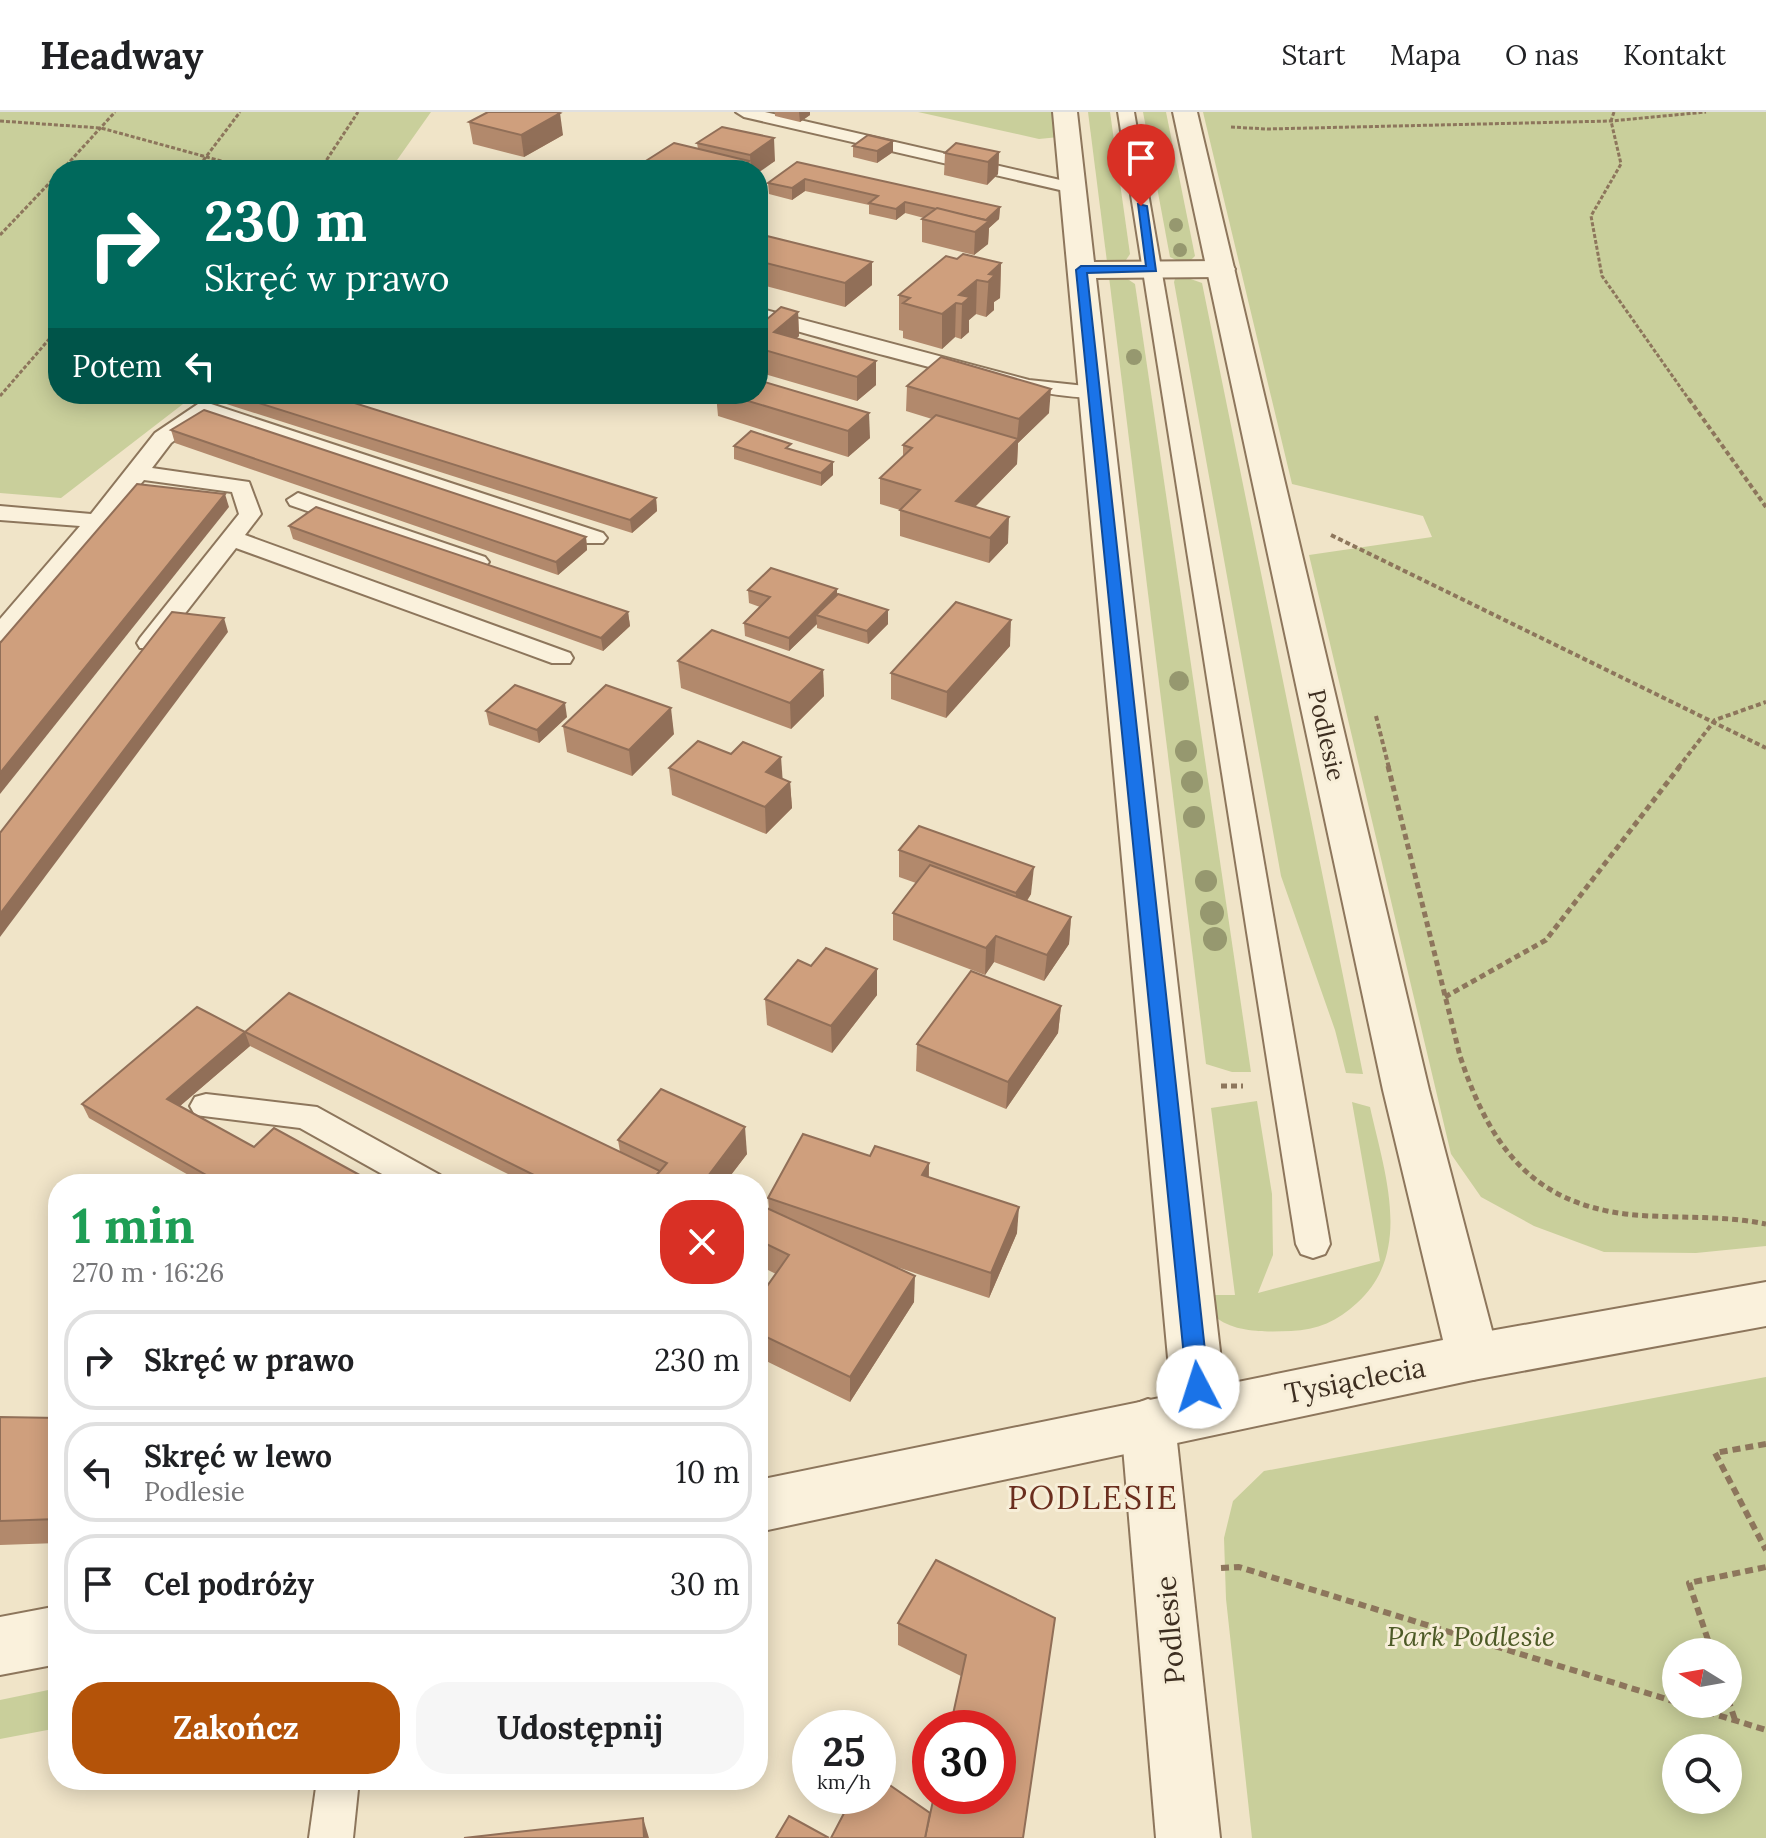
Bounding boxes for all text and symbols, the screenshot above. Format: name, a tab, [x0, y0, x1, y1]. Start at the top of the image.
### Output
text: Headway	[40, 31, 203, 79]
text: Start	[1281, 37, 1346, 73]
text: Mapa	[1390, 37, 1461, 73]
text: O nas	[1505, 37, 1579, 73]
text: Kontakt	[1623, 37, 1726, 73]
pin	[1107, 124, 1175, 206]
icon: arrive	[1119, 136, 1163, 180]
text: 230 m	[204, 185, 367, 256]
icon: right	[72, 192, 176, 296]
text: Skręć w prawo	[204, 255, 450, 301]
icon: left	[178, 344, 222, 388]
text: Potem	[72, 347, 162, 385]
street label: Podlesie	[1301, 686, 1352, 784]
text: 1 min	[72, 1195, 195, 1256]
button: close	[660, 1200, 744, 1284]
text: 270 m · 16:26	[72, 1256, 224, 1289]
icon: right	[76, 1338, 120, 1382]
text: Skręć w prawo	[144, 1341, 354, 1379]
text: 230 m	[654, 1341, 740, 1379]
position arrow	[1156, 1345, 1240, 1429]
street label: Tysiąclecia	[1282, 1349, 1428, 1411]
text: Skręć w lewo	[144, 1437, 332, 1475]
icon: left	[76, 1450, 120, 1494]
text: 10 m	[676, 1453, 740, 1491]
text: Podlesie	[144, 1475, 245, 1508]
district label: PODLESIE	[1007, 1477, 1179, 1518]
icon: arrive	[76, 1562, 120, 1606]
text: Cel podróży	[144, 1565, 314, 1603]
text: 30 m	[670, 1565, 740, 1603]
street label: Podlesie	[1147, 1574, 1193, 1686]
park label: Park Podlesie	[1387, 1618, 1555, 1654]
north arrow	[1662, 1638, 1742, 1718]
map controls	[1662, 1638, 1742, 1814]
button: Zakończ	[72, 1682, 400, 1774]
button: Udostępnij	[416, 1682, 744, 1774]
speed limit sign: 30	[912, 1710, 1016, 1814]
text: 25	[823, 1726, 865, 1777]
button: search	[1662, 1734, 1742, 1814]
text: km/h	[817, 1769, 871, 1794]

